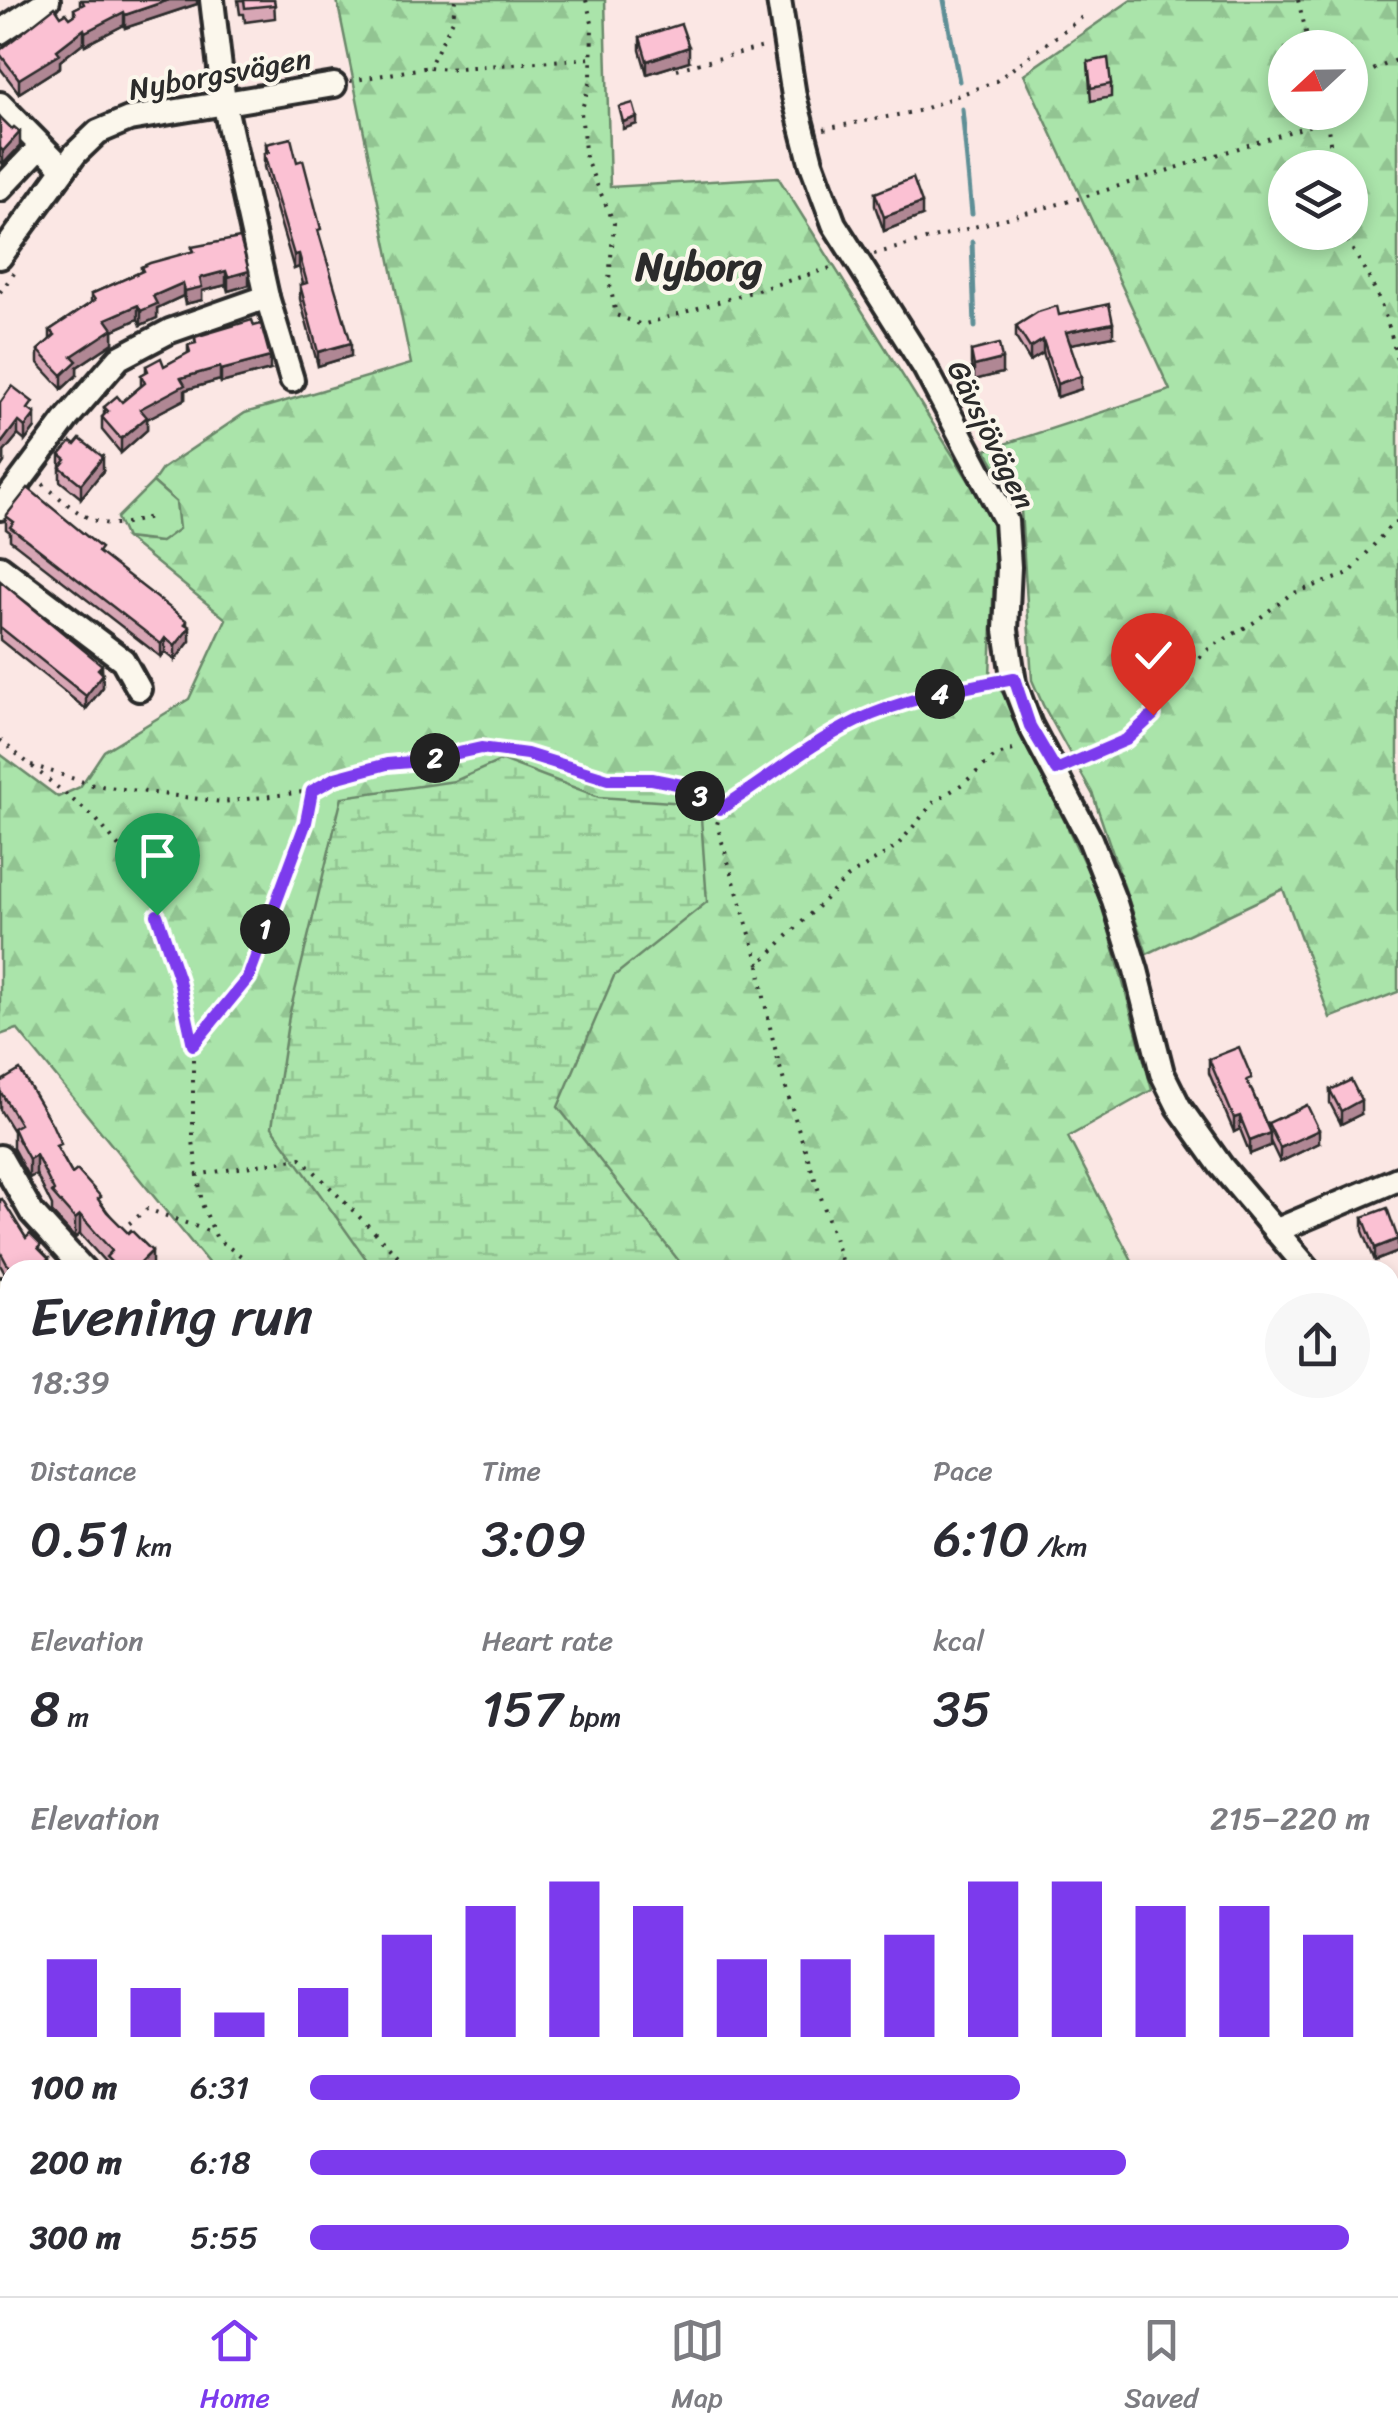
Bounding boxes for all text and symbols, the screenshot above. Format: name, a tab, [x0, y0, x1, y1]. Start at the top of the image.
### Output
north arrow	[1268, 30, 1368, 130]
map controls	[1268, 30, 1368, 250]
street label: Nyborgsvägen	[124, 31, 316, 117]
button: layers	[1268, 150, 1368, 250]
district label: Nyborg	[635, 231, 762, 302]
street label: Gävsjövägen	[931, 351, 1051, 519]
pin	[1111, 613, 1196, 716]
icon: check	[1126, 628, 1181, 683]
pin: 4	[915, 669, 965, 719]
text: 4	[931, 669, 949, 718]
pin: 2	[410, 733, 460, 783]
text: 2	[427, 733, 443, 782]
pin: 3	[675, 771, 725, 821]
text: 3	[692, 771, 708, 820]
pin	[115, 813, 200, 916]
icon: arrive	[130, 828, 185, 883]
pin: 1	[240, 904, 290, 954]
text: 1	[259, 904, 271, 953]
text: Evening run	[30, 1268, 313, 1365]
button: share	[1265, 1293, 1370, 1398]
text: 18:39	[30, 1354, 110, 1411]
text: Distance	[30, 1446, 136, 1495]
text: Time	[482, 1446, 541, 1495]
text: Pace	[933, 1446, 993, 1495]
text: 0.51	[30, 1495, 129, 1584]
text: 3:09	[482, 1495, 587, 1584]
text: 6:10	[933, 1495, 1030, 1584]
text: km	[129, 1522, 172, 1571]
text: /km	[1030, 1522, 1087, 1571]
text: Elevation	[30, 1616, 143, 1665]
text: Heart rate	[482, 1616, 613, 1665]
text: kcal	[933, 1616, 984, 1665]
text: 8	[30, 1665, 60, 1754]
text: 157	[482, 1665, 562, 1754]
text: 35	[933, 1665, 991, 1754]
text: m	[60, 1692, 89, 1741]
text: bpm	[562, 1692, 621, 1741]
text: Elevation	[30, 1790, 160, 1847]
text: 215–220 m	[1210, 1790, 1370, 1847]
text: 100 m	[30, 2059, 117, 2116]
text: 6:31	[190, 2059, 249, 2116]
text: 200 m	[30, 2134, 122, 2191]
text: 6:18	[190, 2134, 251, 2191]
text: 300 m	[30, 2209, 121, 2266]
text: 5:55	[190, 2209, 258, 2266]
tab: Home	[200, 2313, 270, 2422]
tab: Map	[670, 2313, 725, 2422]
tab: Saved	[1124, 2313, 1198, 2422]

